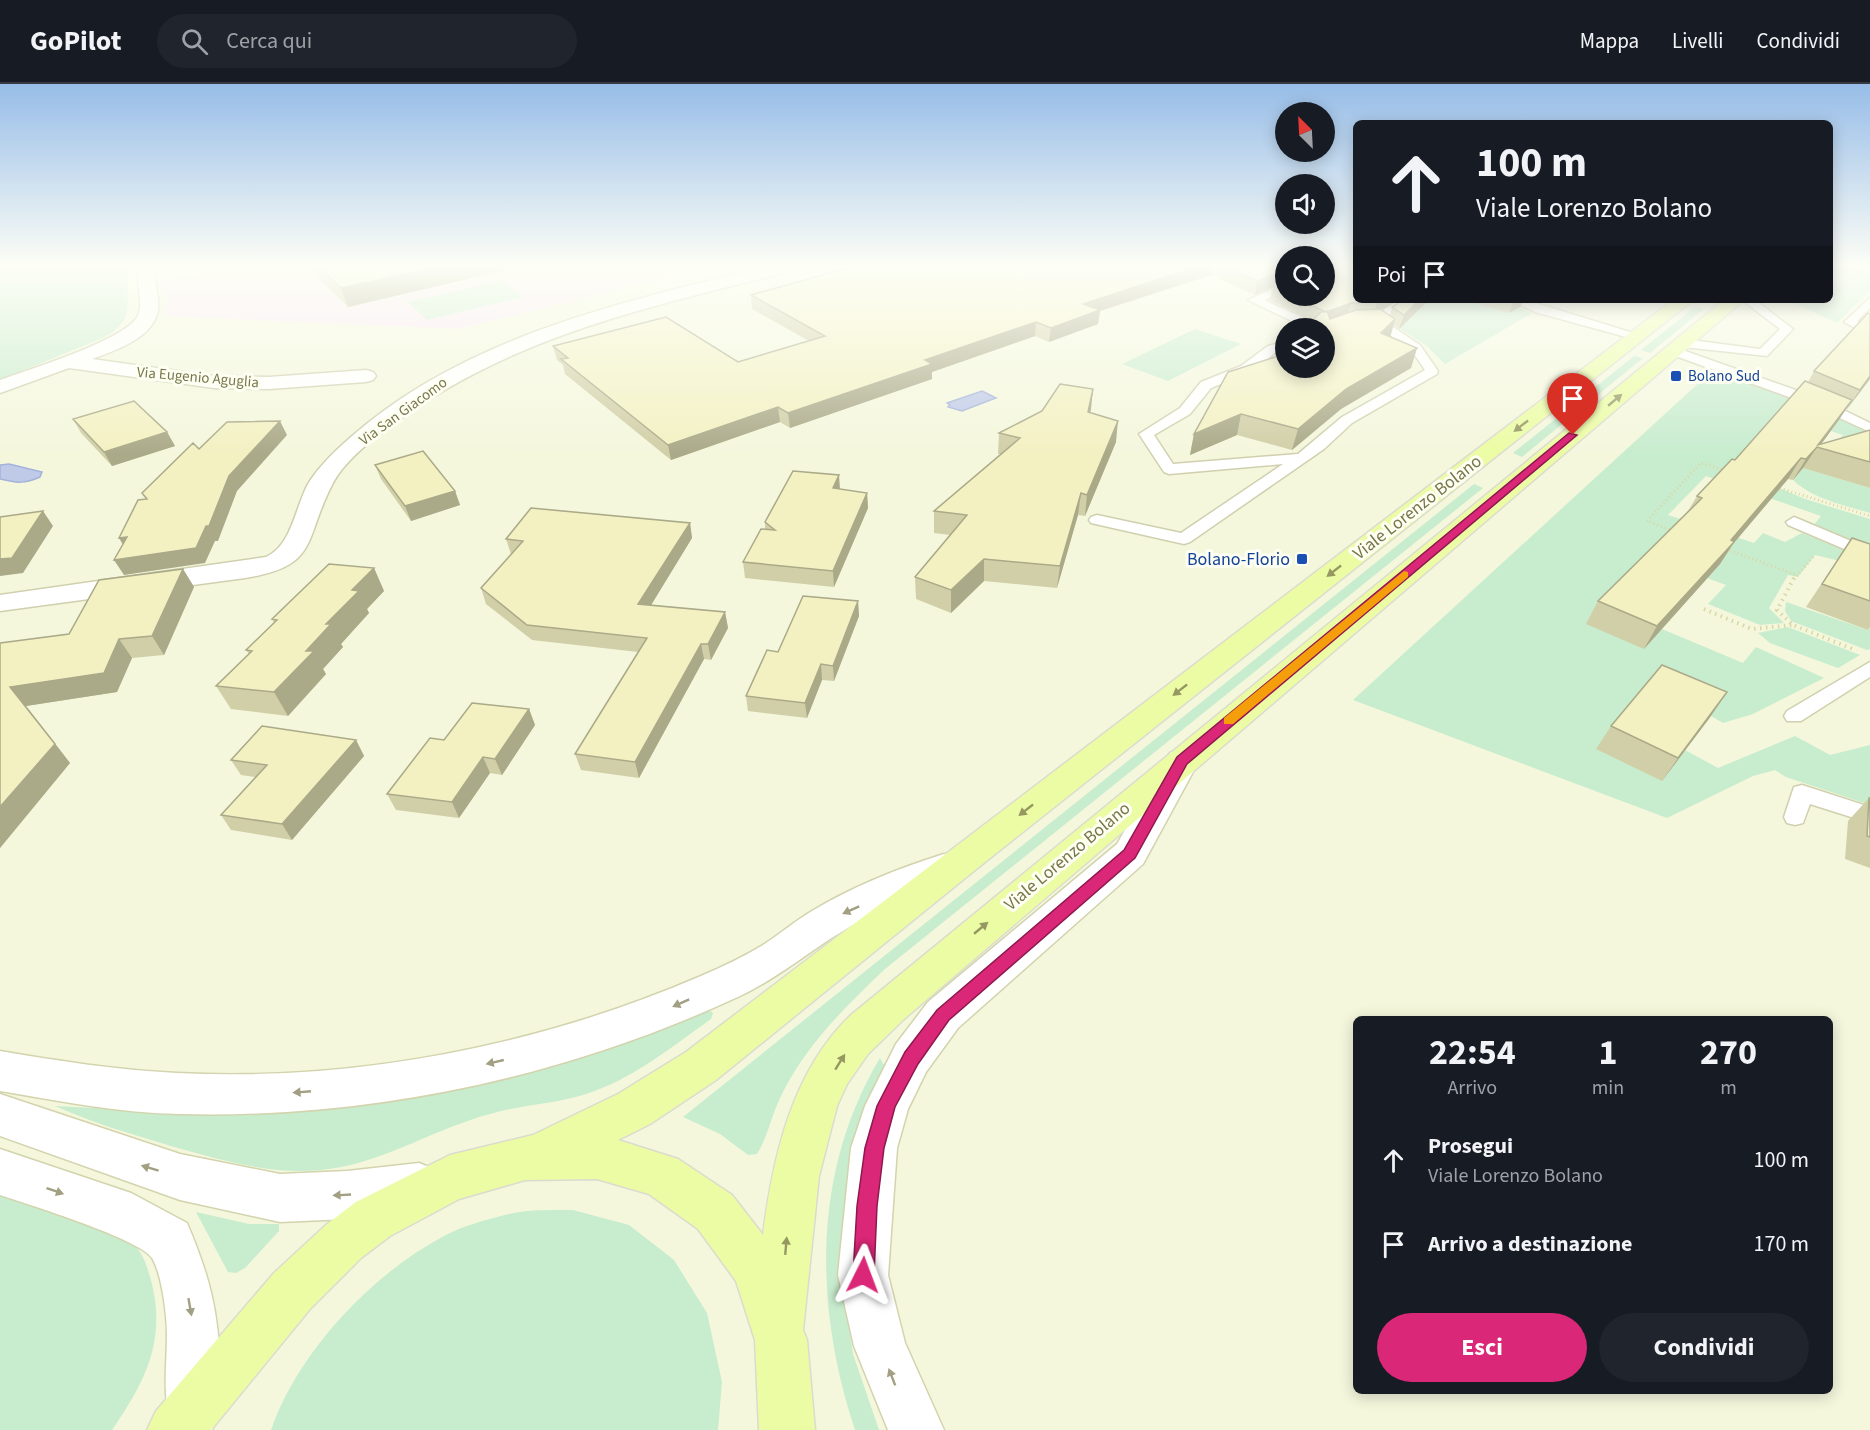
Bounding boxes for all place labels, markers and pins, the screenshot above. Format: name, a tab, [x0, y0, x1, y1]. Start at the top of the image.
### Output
place label: Bolano Sud	[1688, 366, 1760, 387]
marker: Bolano Sud	[1669, 369, 1683, 383]
pin	[1547, 373, 1598, 435]
place label: Bolano-Florio	[1187, 547, 1290, 572]
marker: Bolano-Florio	[1295, 552, 1309, 566]

